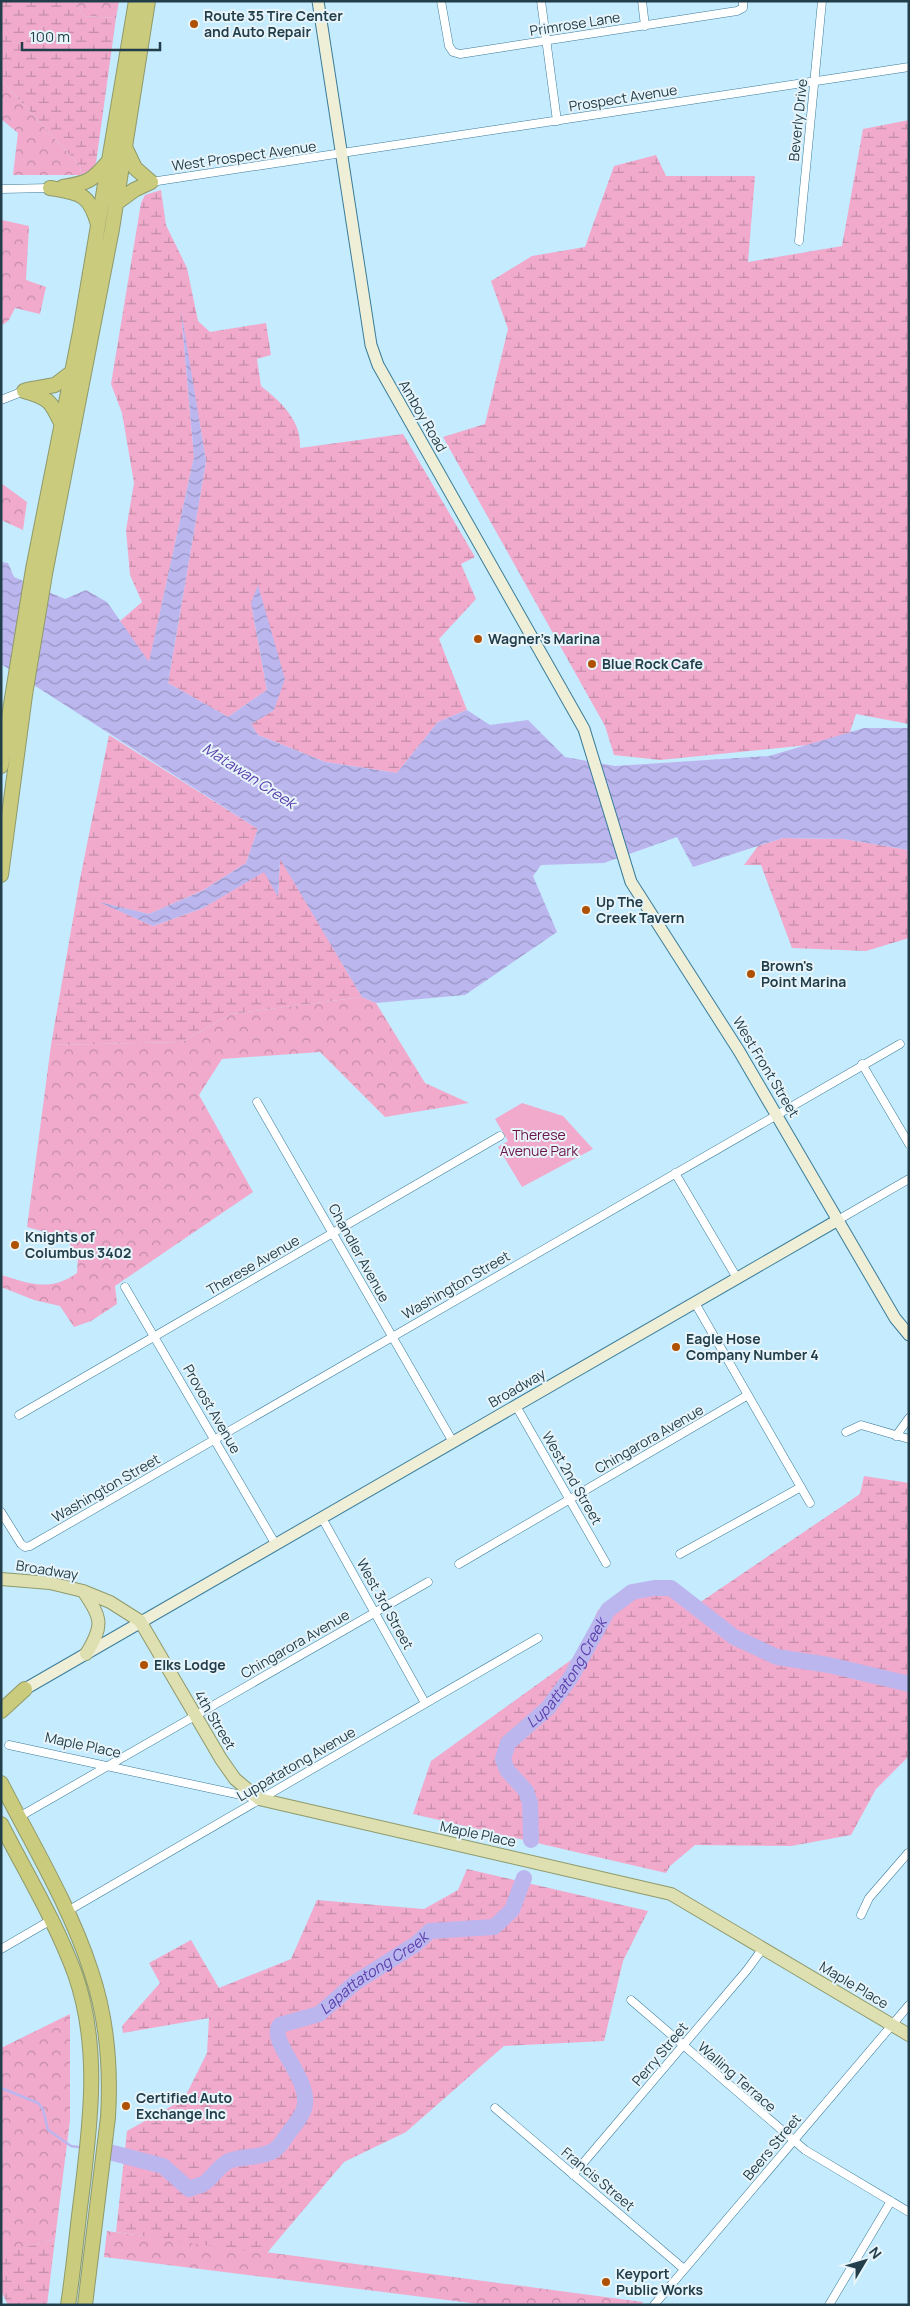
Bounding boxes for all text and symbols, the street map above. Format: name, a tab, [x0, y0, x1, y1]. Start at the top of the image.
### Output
place label: Route 35 Tire Center and Auto Repair	[204, 6, 343, 41]
street label: Primrose Lane	[528, 7, 622, 40]
marker: Route 35 Tire Center and Auto Repair	[188, 18, 200, 30]
scale bar	[22, 20, 160, 52]
text: 100 m	[30, 26, 70, 47]
street label: Beverly Drive	[784, 78, 811, 162]
street label: Prospect Avenue	[567, 80, 678, 115]
street label: West Prospect Avenue	[170, 136, 317, 175]
street label: Amboy Road	[395, 376, 452, 455]
place label: Wagner's Marina	[488, 629, 600, 648]
marker: Wagner's Marina	[472, 633, 484, 645]
place label: Blue Rock Cafe	[602, 654, 703, 673]
marker: Blue Rock Cafe	[586, 658, 598, 670]
water label: Matawan Creek	[199, 738, 302, 815]
place label: Up The Creek Tavern	[596, 892, 685, 927]
marker: Up The Creek Tavern	[580, 904, 592, 916]
place label: Brown's Point Marina	[761, 956, 846, 991]
marker: Brown's Point Marina	[745, 968, 757, 980]
street label: West Front Street	[729, 1013, 804, 1121]
park label: Therese Avenue Park	[500, 1125, 579, 1160]
street label: Chandler Avenue	[324, 1200, 394, 1305]
place label: Knights of Columbus 3402	[25, 1227, 131, 1262]
street label: Therese Avenue	[203, 1230, 303, 1299]
marker: Knights of Columbus 3402	[9, 1239, 21, 1251]
street label: Washington Street	[398, 1246, 514, 1323]
place label: Eagle Hose Company Number 4	[686, 1329, 819, 1364]
marker: Eagle Hose Company Number 4	[670, 1341, 682, 1353]
street label: Provost Avenue	[179, 1361, 246, 1457]
street label: Broadway	[485, 1363, 549, 1412]
street label: Chingarora Avenue	[591, 1400, 707, 1477]
street label: West 2nd Street	[538, 1428, 607, 1528]
street label: Washington Street	[48, 1449, 164, 1526]
street label: Broadway	[15, 1555, 80, 1584]
street label: West 3rd Street	[353, 1555, 418, 1653]
street label: Chingarora Avenue	[237, 1605, 353, 1682]
water label: Lupattatong Creek	[522, 1612, 613, 1732]
place label: Elks Lodge	[154, 1655, 226, 1674]
marker: Elks Lodge	[138, 1659, 150, 1671]
street label: 4th Street	[190, 1687, 241, 1753]
street label: Luppatatong Avenue	[233, 1722, 359, 1805]
street label: Maple Place	[43, 1727, 123, 1762]
street label: Maple Place	[438, 1816, 518, 1851]
water label: Lapattatong Creek	[315, 1925, 434, 2019]
street label: Maple Place	[816, 1957, 892, 2013]
street label: Perry Street	[627, 2017, 692, 2090]
street label: Walling Terrace	[694, 2037, 781, 2116]
place label: Certified Auto Exchange Inc	[136, 2088, 232, 2123]
marker: Certified Auto Exchange Inc	[120, 2100, 132, 2112]
street label: Beers Street	[738, 2109, 805, 2184]
street label: Francis Street	[558, 2142, 639, 2215]
north arrow	[840, 2236, 890, 2286]
text: N	[865, 2243, 886, 2263]
place label: Keyport Public Works	[616, 2264, 703, 2299]
marker: Keyport Public Works	[600, 2276, 612, 2288]

